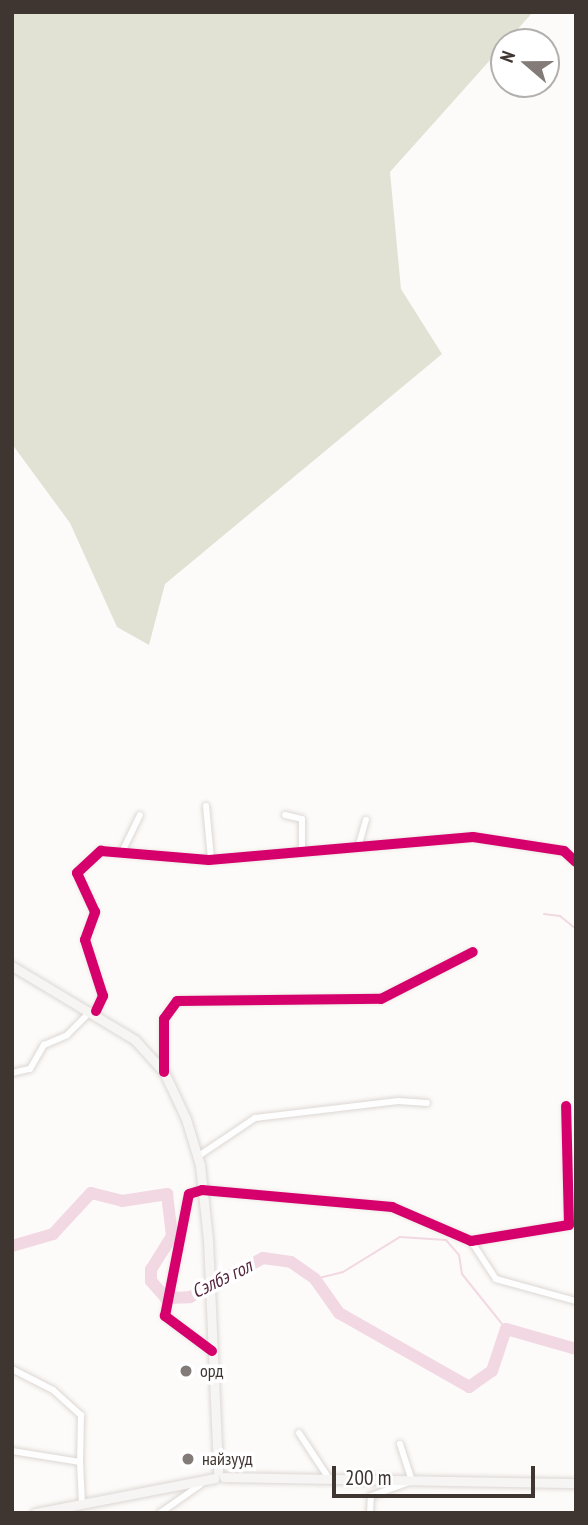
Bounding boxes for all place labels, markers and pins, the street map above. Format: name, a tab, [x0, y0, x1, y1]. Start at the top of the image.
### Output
place label: орд	[200, 1360, 224, 1382]
marker: орд	[178, 1363, 194, 1379]
place label: найзууд	[202, 1448, 253, 1470]
marker: найзууд	[180, 1451, 196, 1467]

